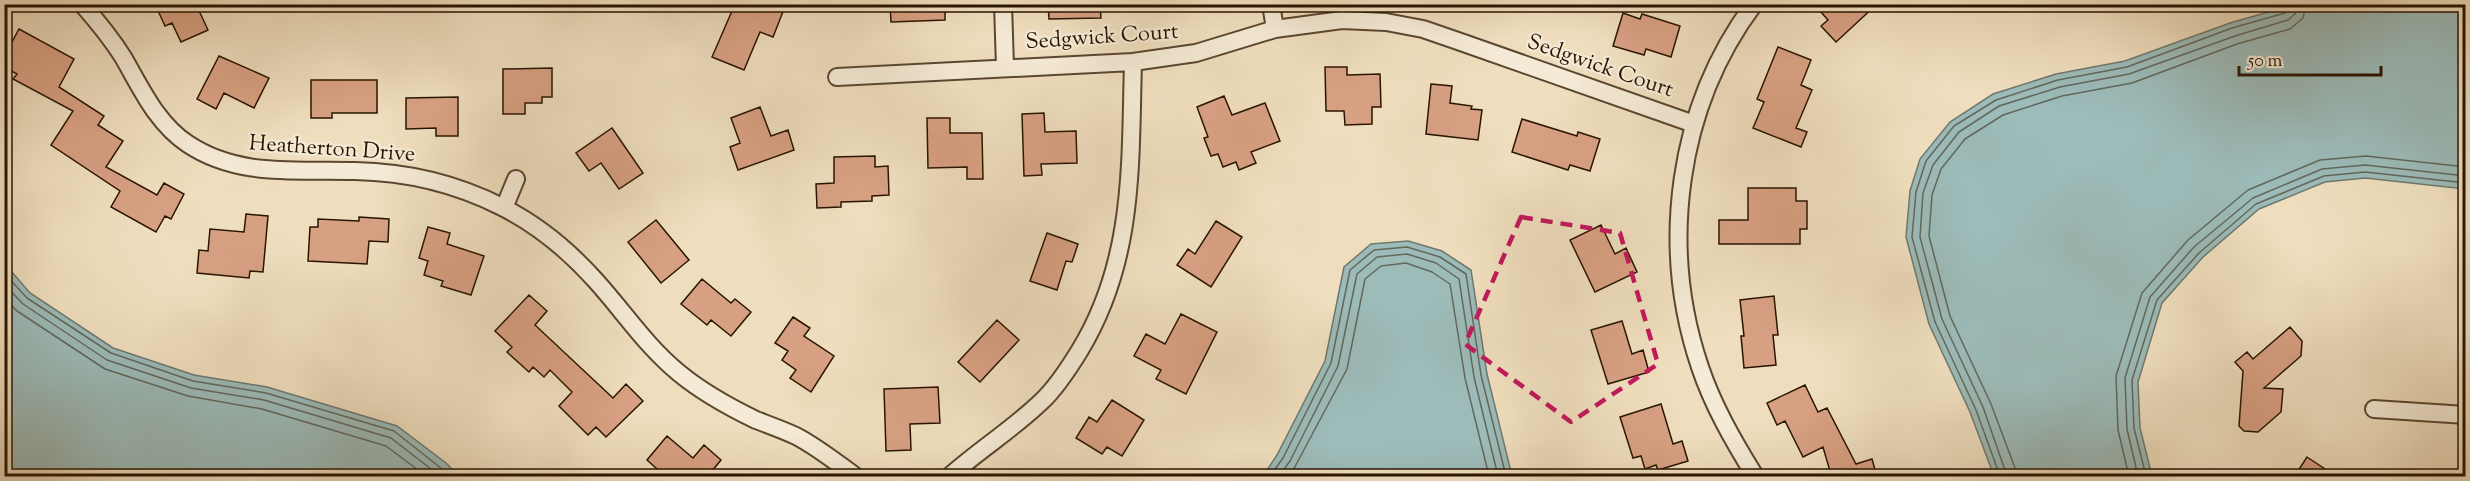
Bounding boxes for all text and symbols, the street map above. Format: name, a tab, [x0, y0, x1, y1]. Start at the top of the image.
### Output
street label: Sedgwick Court	[1025, 17, 1180, 59]
street label: Sedgwick Court	[1522, 27, 1678, 107]
scale bar	[2239, 39, 2382, 77]
text: 50 m	[2247, 49, 2283, 75]
street label: Heatherton Drive	[248, 128, 416, 172]

